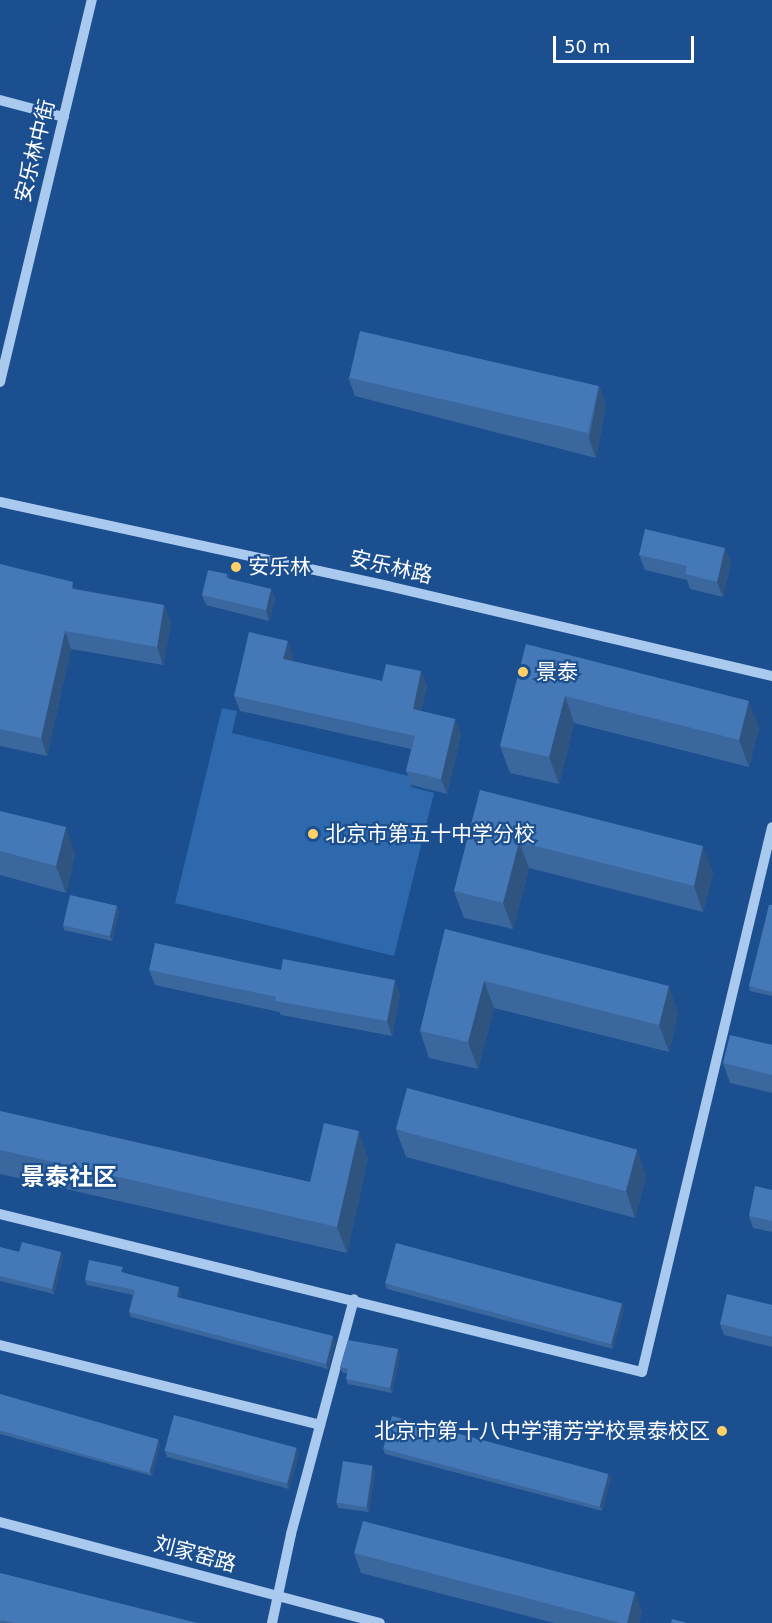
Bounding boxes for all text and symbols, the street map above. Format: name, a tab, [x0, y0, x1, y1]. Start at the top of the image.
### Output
scale bar	[556, 24, 697, 62]
text: 50 m	[564, 36, 610, 57]
street label: 安乐林中街	[10, 97, 60, 205]
street label: 安乐林路	[347, 545, 435, 589]
place label: 安乐林	[248, 554, 311, 580]
marker: 安乐林	[229, 560, 243, 574]
place label: 景泰	[536, 659, 578, 685]
marker: 景泰	[514, 663, 532, 681]
place label: 北京市第五十中学分校	[325, 821, 535, 847]
marker: 北京市第五十中学分校	[306, 827, 320, 841]
district label: 景泰社区	[21, 1164, 117, 1192]
place label: 北京市第十八中学蒲芳学校景泰校区	[374, 1418, 710, 1444]
marker: 北京市第十八中学蒲芳学校景泰校区	[715, 1424, 729, 1438]
street label: 刘家窑路	[151, 1531, 239, 1577]

